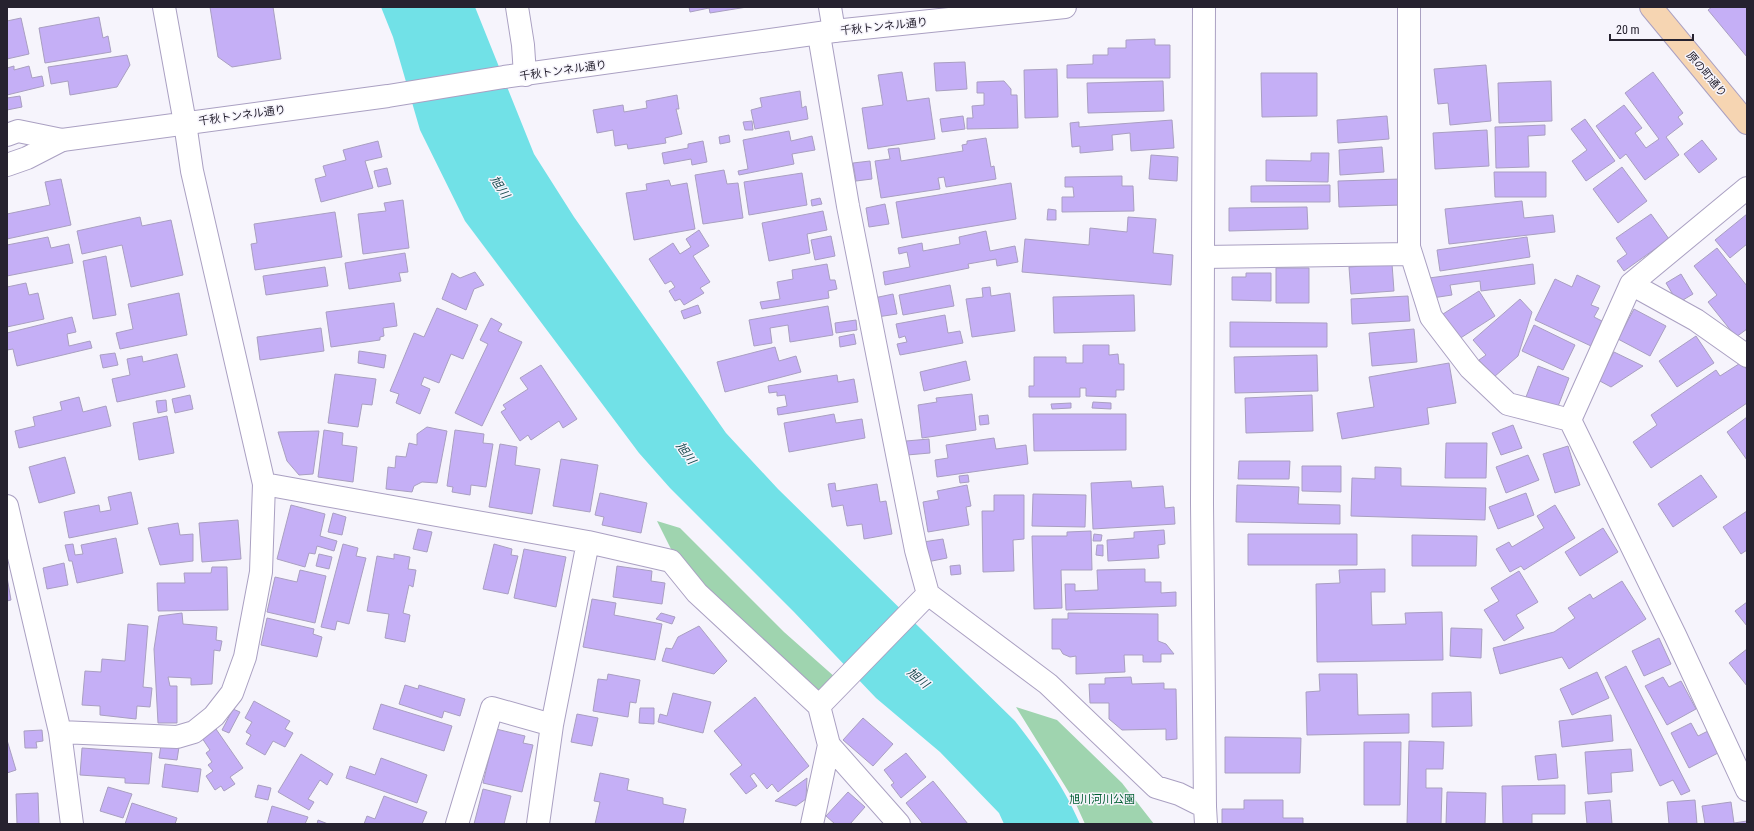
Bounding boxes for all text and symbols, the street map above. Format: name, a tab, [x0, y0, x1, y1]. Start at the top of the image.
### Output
street label: 千秋トンネル通り	[840, 15, 928, 38]
scale bar	[1610, 16, 1693, 42]
text: 20 m	[1616, 23, 1640, 37]
street label: 原の町通り	[1684, 49, 1729, 100]
street label: 千秋トンネル通り	[519, 58, 607, 83]
street label: 千秋トンネル通り	[198, 103, 286, 128]
water label: 旭川	[488, 173, 513, 203]
water label: 旭川	[673, 439, 700, 468]
water label: 旭川	[904, 665, 933, 692]
park label: 旭川河川公園	[1069, 793, 1135, 806]

